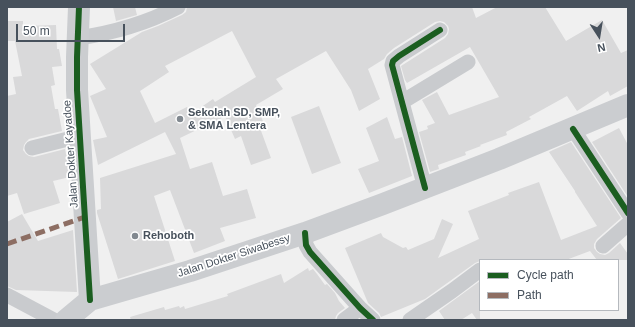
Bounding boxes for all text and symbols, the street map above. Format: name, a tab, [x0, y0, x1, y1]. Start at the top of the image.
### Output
scale bar	[18, 16, 127, 42]
north arrow	[579, 16, 619, 56]
text: 50 m	[23, 24, 50, 38]
text: N	[596, 41, 607, 54]
street label: Jalan Dokter Kayadoe	[61, 100, 81, 208]
place label: Sekolah SD, SMP, & SMA Lentera	[188, 106, 280, 132]
marker: Sekolah SD, SMP, & SMA Lentera	[175, 114, 185, 124]
place label: Rehoboth	[143, 229, 194, 243]
marker: Rehoboth	[130, 231, 140, 241]
street label: Jalan Dokter Siwabessy	[176, 232, 292, 280]
legend	[479, 259, 619, 311]
text: Cycle path	[517, 268, 574, 282]
text: Path	[517, 288, 542, 302]

